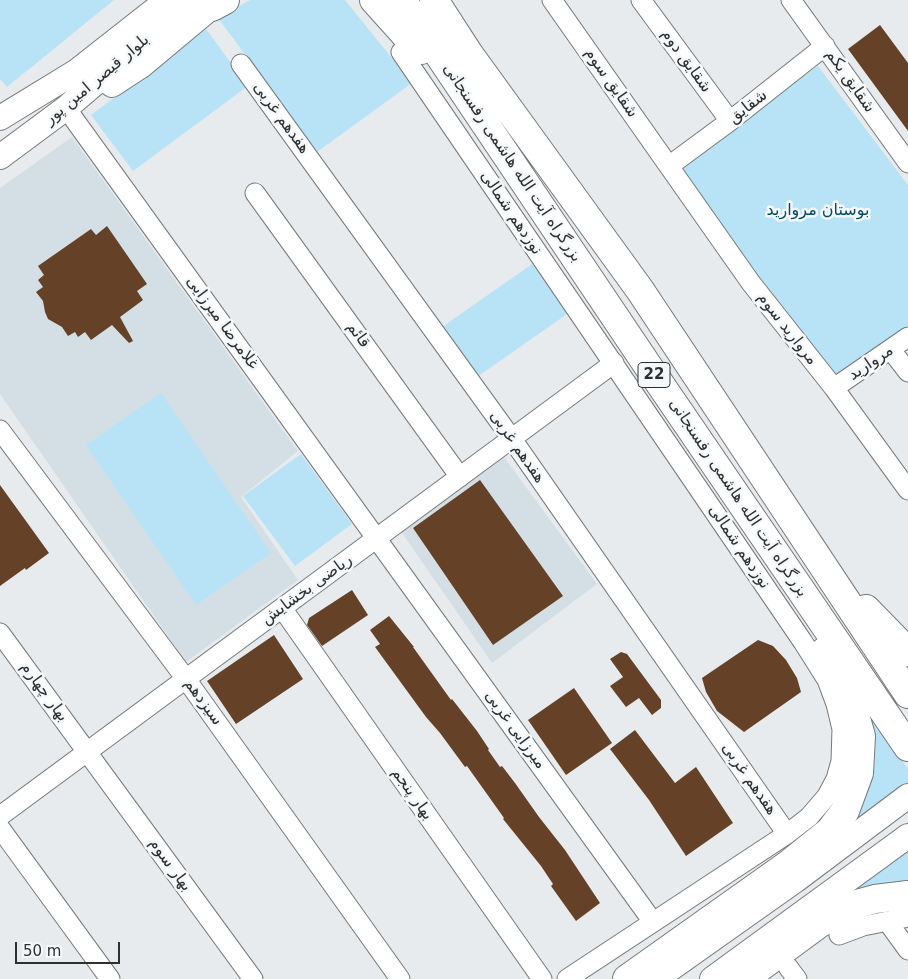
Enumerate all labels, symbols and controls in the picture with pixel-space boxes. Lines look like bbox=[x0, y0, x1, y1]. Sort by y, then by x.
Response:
street label: شقایق دوم bbox=[656, 25, 716, 97]
street label: بلوار قیصر امین پور bbox=[41, 31, 153, 129]
street label: شقایق سوم bbox=[580, 44, 642, 122]
street label: شقایق یکم bbox=[821, 46, 879, 116]
street label: بزرگراه آیت الله هاشمی رفسنجانی bbox=[438, 60, 586, 266]
street label: هفدهم غربی bbox=[249, 78, 313, 158]
street label: شقایق bbox=[725, 86, 771, 128]
street label: نوزدهم شمالی bbox=[476, 167, 546, 259]
park label: بوستان مروارید bbox=[767, 201, 869, 221]
street label: غلامرضا میرزایی bbox=[182, 272, 262, 374]
street label: مروارید سوم bbox=[753, 289, 821, 369]
street label: قائم bbox=[342, 318, 374, 352]
street label: مروارید bbox=[845, 341, 897, 385]
road number: 22 bbox=[638, 362, 670, 388]
street label: بزرگراه آیت الله هاشمی رفسنجانی bbox=[664, 395, 812, 601]
street label: هفدهم غربی bbox=[485, 407, 549, 487]
street label: نوزدهم شمالی bbox=[704, 501, 774, 593]
street label: ریاضی بخشایش bbox=[258, 551, 356, 629]
street label: بهار چهارم bbox=[16, 658, 72, 726]
street label: سیزدهم bbox=[180, 675, 226, 729]
street label: میرزایی غربی bbox=[480, 687, 550, 773]
street label: هفدهم غربی bbox=[717, 739, 781, 819]
street label: بهار پنجم bbox=[387, 764, 437, 824]
street label: بهار سوم bbox=[144, 835, 196, 895]
scale bar bbox=[18, 932, 122, 964]
text: 50 m bbox=[23, 942, 61, 960]

